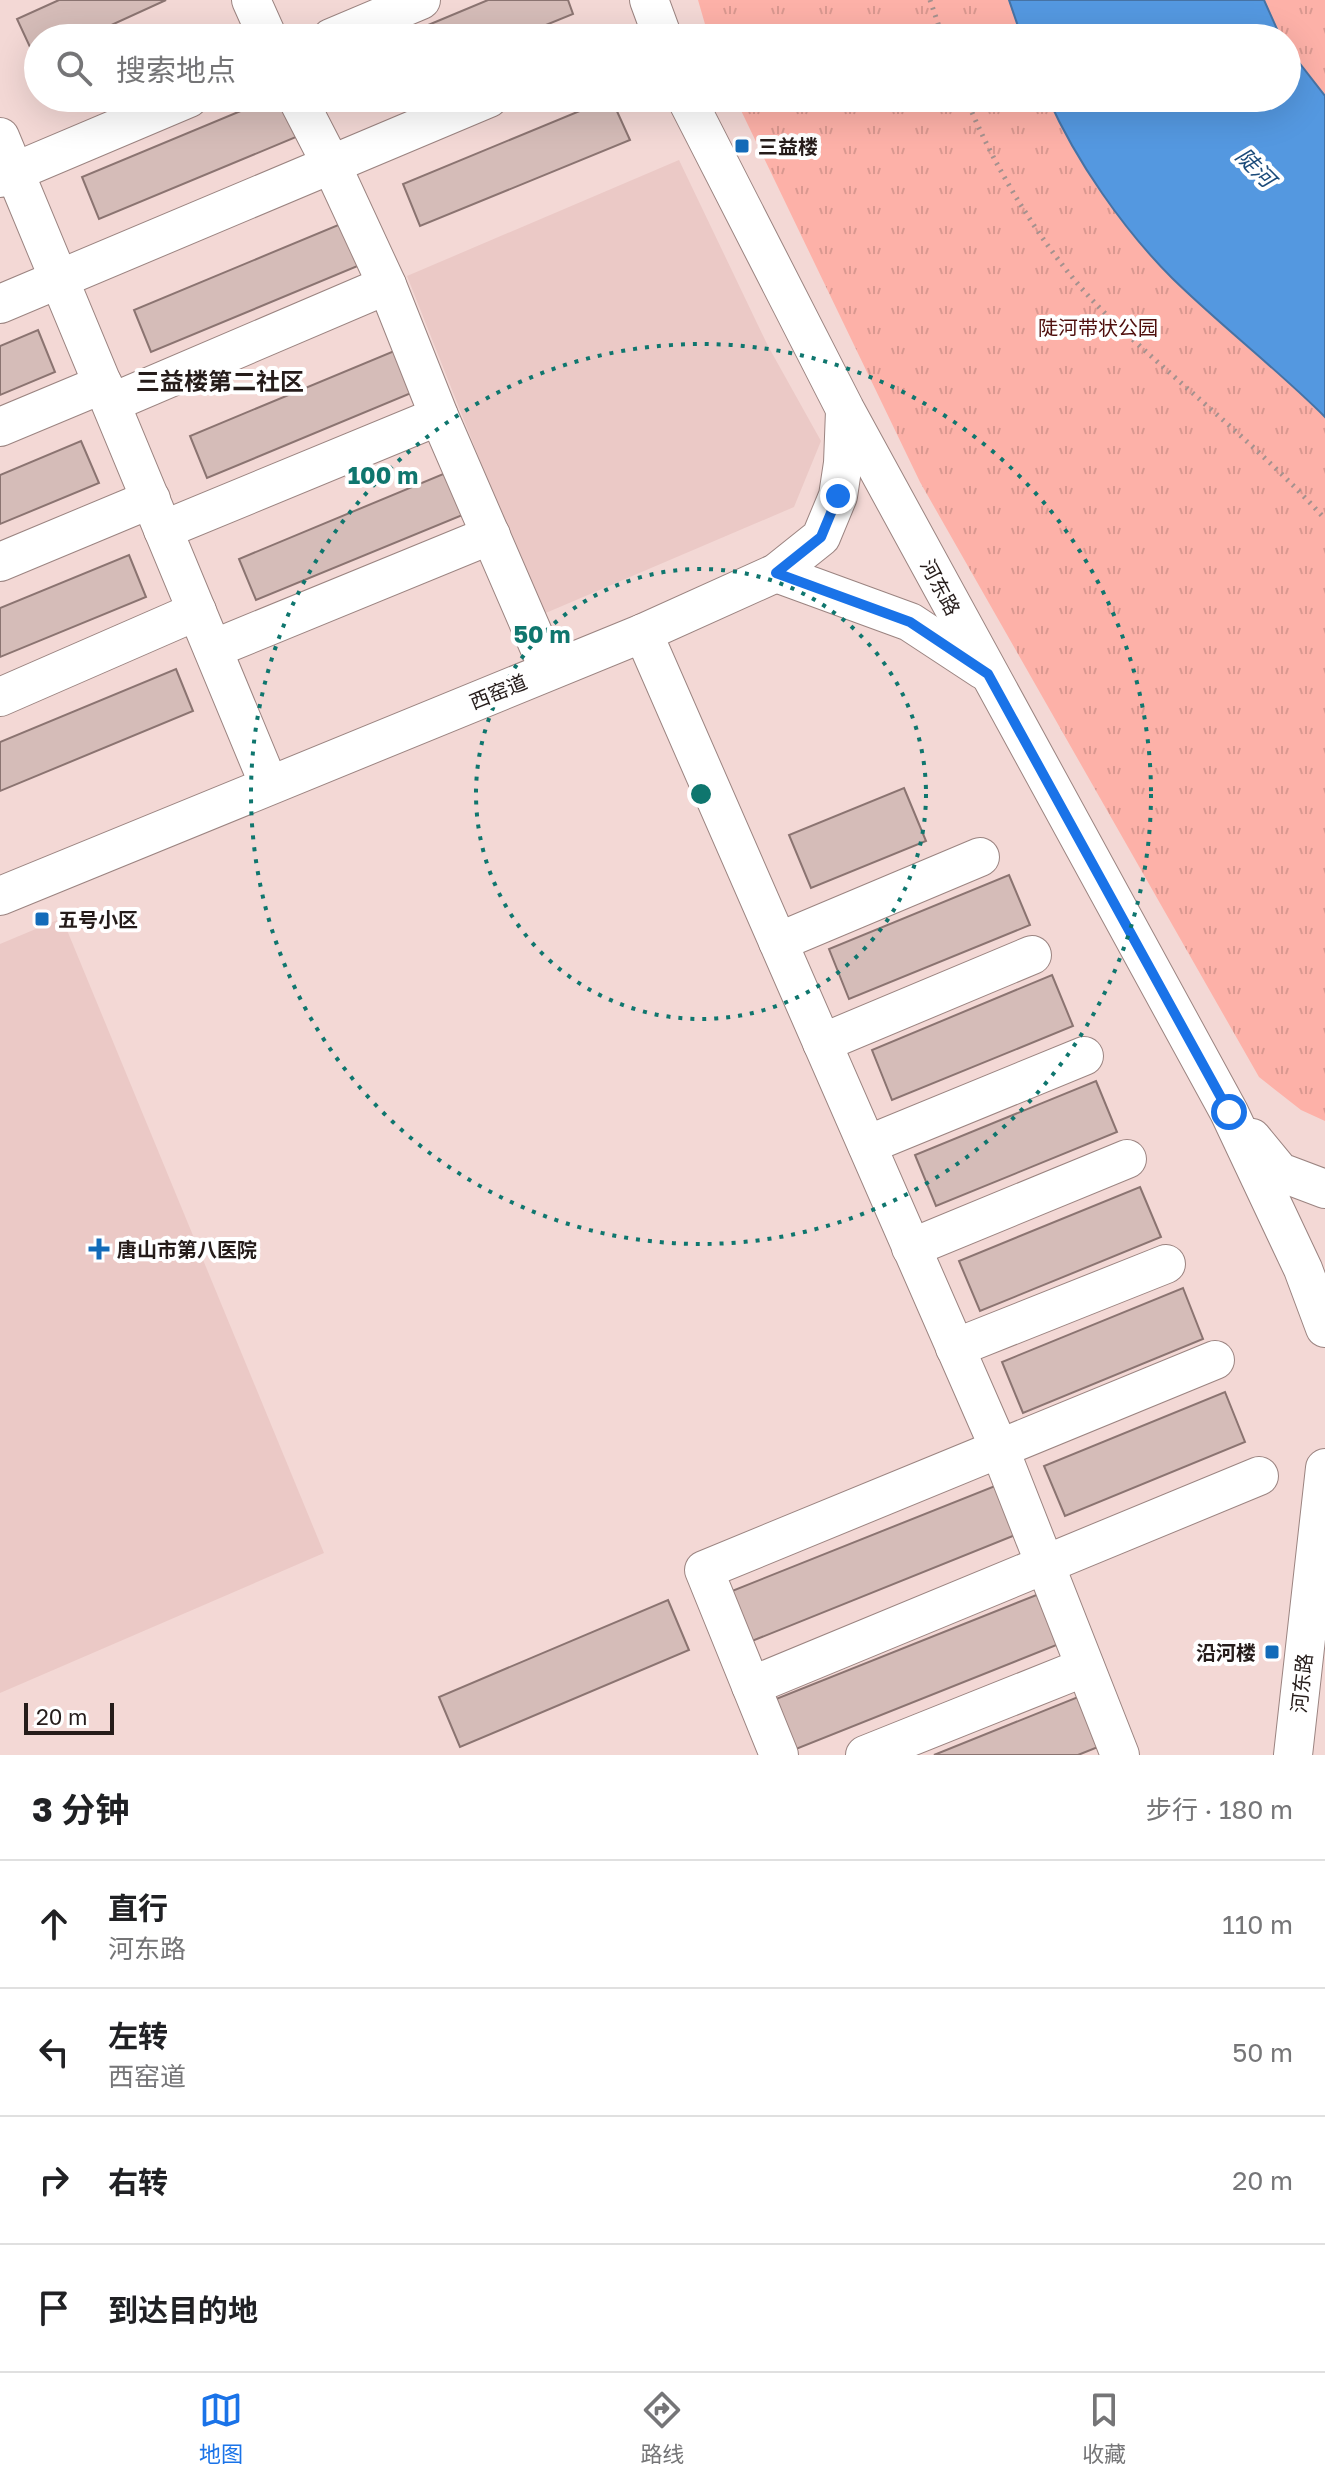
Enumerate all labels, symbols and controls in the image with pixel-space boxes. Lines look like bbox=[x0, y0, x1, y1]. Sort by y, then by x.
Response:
search box bbox=[24, 24, 1301, 112]
icon: search bbox=[52, 46, 96, 90]
text: 搜索地点 bbox=[116, 52, 236, 88]
place label: 三益楼 bbox=[758, 134, 818, 158]
marker: 三益楼 bbox=[733, 137, 751, 155]
water label: 陡河 bbox=[1231, 142, 1284, 195]
park label: 陡河带状公园 bbox=[1038, 315, 1158, 339]
district label: 三益楼第二社区 bbox=[136, 366, 304, 395]
text: 100 m bbox=[348, 460, 418, 489]
route end bbox=[820, 478, 856, 514]
street label: 河东路 bbox=[916, 555, 966, 619]
text: 50 m bbox=[513, 619, 571, 648]
street label: 西窑道 bbox=[466, 669, 530, 713]
centre of rings bbox=[687, 780, 715, 808]
place label: 五号小区 bbox=[58, 907, 138, 931]
marker: 五号小区 bbox=[33, 910, 51, 928]
route start bbox=[1211, 1094, 1247, 1130]
place label: 唐山市第八医院 bbox=[117, 1237, 257, 1261]
marker: 唐山市第八医院 bbox=[88, 1238, 110, 1260]
place label: 沿河楼 bbox=[1196, 1640, 1256, 1664]
marker: 沿河楼 bbox=[1263, 1643, 1281, 1661]
street label: 河东路 bbox=[1286, 1652, 1316, 1714]
scale bar bbox=[24, 1699, 114, 1735]
text: 20 m bbox=[36, 1703, 87, 1730]
text: 3 分钟 bbox=[32, 1789, 129, 1829]
text: 步行 · 180 m bbox=[1146, 1794, 1293, 1825]
text: 直行 bbox=[108, 1890, 168, 1926]
icon: ahead bbox=[32, 1902, 76, 1946]
text: 110 m bbox=[1222, 1909, 1293, 1940]
text: 河东路 bbox=[108, 1933, 186, 1964]
text: 左转 bbox=[108, 2018, 168, 2054]
icon: left bbox=[32, 2030, 76, 2074]
text: 50 m bbox=[1232, 2037, 1293, 2068]
text: 西窑道 bbox=[108, 2061, 186, 2092]
icon: right bbox=[32, 2158, 76, 2202]
text: 右转 bbox=[108, 2164, 168, 2200]
text: 20 m bbox=[1232, 2165, 1293, 2196]
icon: arrive bbox=[32, 2286, 76, 2330]
text: 到达目的地 bbox=[108, 2292, 258, 2328]
tab: 地图 bbox=[199, 2388, 243, 2468]
tab: 路线 bbox=[640, 2388, 684, 2468]
tab: 收藏 bbox=[1082, 2388, 1126, 2468]

